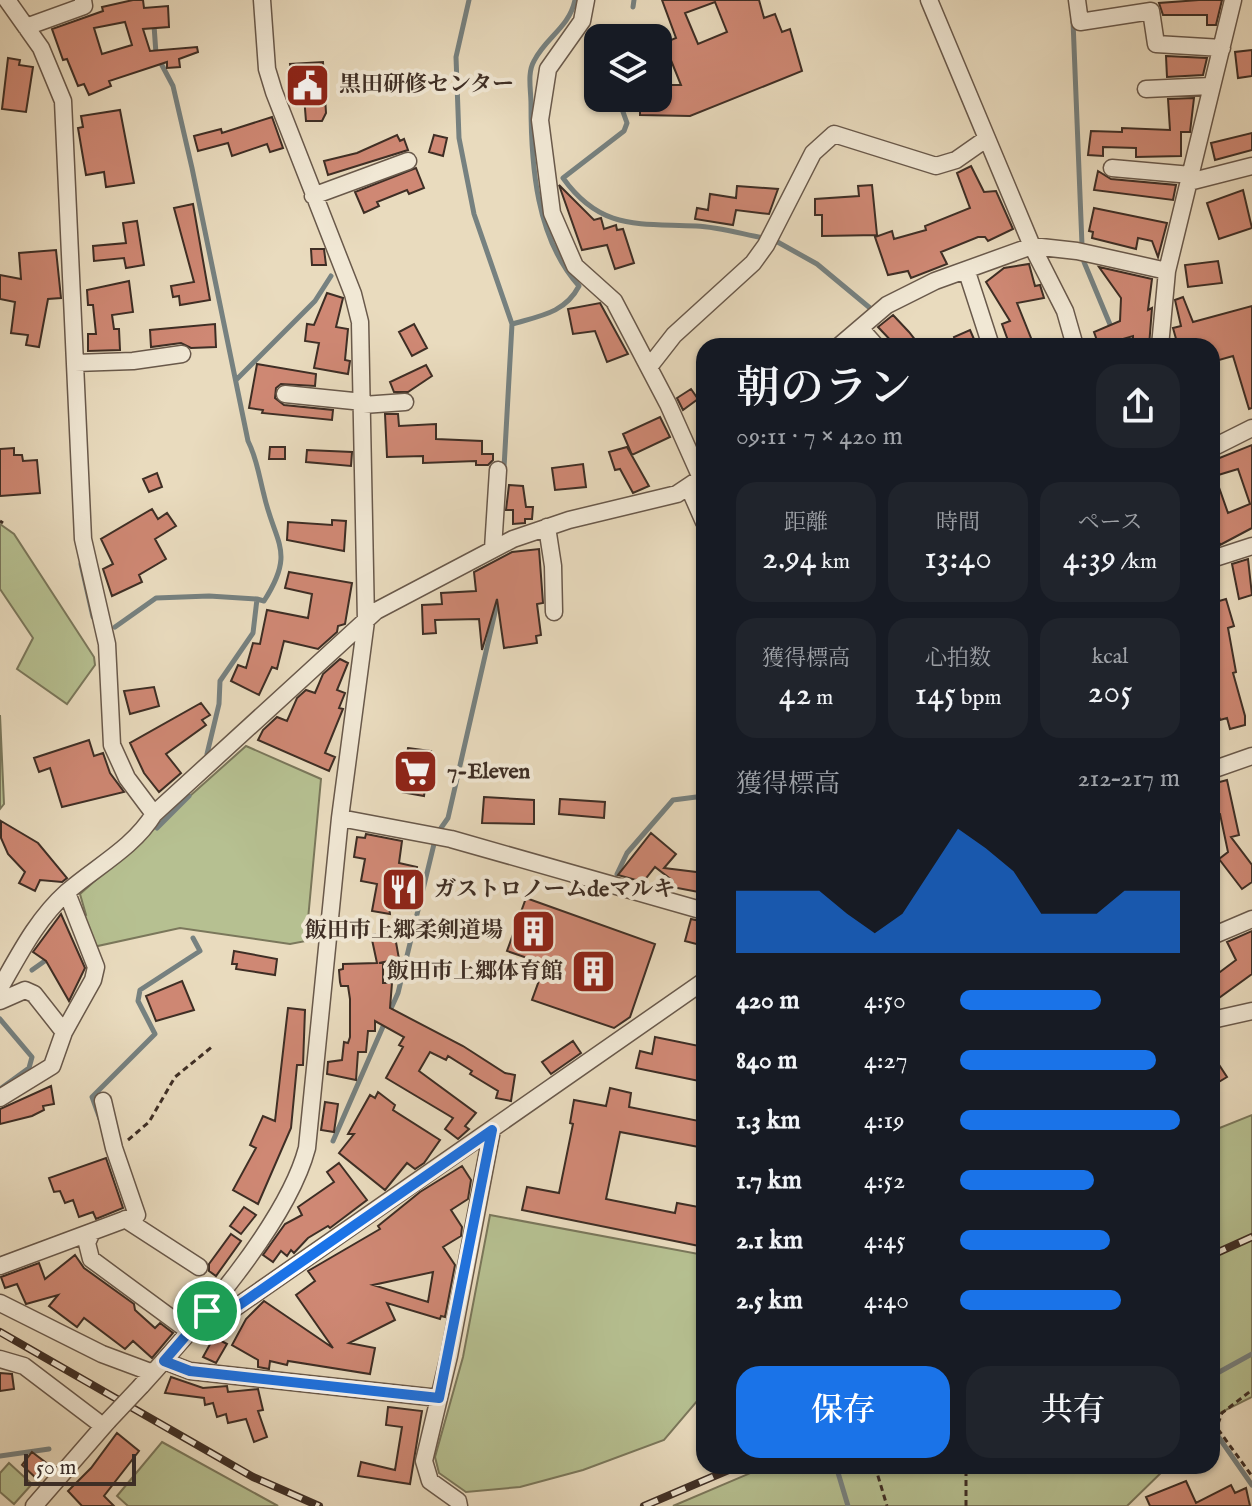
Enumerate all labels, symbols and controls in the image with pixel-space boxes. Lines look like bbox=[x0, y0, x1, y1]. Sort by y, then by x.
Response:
map controls bbox=[584, 24, 672, 112]
button: layers bbox=[584, 24, 672, 112]
public building icon: 黒田研修センター bbox=[284, 61, 332, 109]
place label: 黒田研修センター bbox=[339, 71, 514, 99]
text: 朝のラン bbox=[736, 362, 912, 418]
button: share bbox=[1096, 364, 1180, 448]
text: 09:11 · 7 × 420 m bbox=[736, 420, 903, 453]
text: 距離 bbox=[784, 509, 828, 537]
text: 時間 bbox=[936, 509, 980, 537]
text: ペース bbox=[1078, 509, 1142, 537]
text: 2.94 bbox=[762, 537, 816, 580]
text: 13:40 bbox=[924, 537, 992, 580]
text: 4:39 bbox=[1063, 537, 1116, 580]
text: km bbox=[816, 548, 850, 576]
text: /km bbox=[1116, 548, 1157, 576]
text: kcal bbox=[1092, 643, 1128, 671]
text: 獲得標高 bbox=[762, 645, 850, 673]
text: 心拍数 bbox=[925, 645, 991, 673]
text: 205 bbox=[1088, 671, 1132, 714]
text: 42 bbox=[779, 673, 811, 716]
text: 145 bbox=[915, 673, 956, 716]
text: m bbox=[811, 684, 833, 712]
text: bpm bbox=[956, 684, 1001, 712]
supermarket icon: 7-Eleven bbox=[392, 748, 440, 796]
place label: 7-Eleven bbox=[447, 758, 531, 786]
text: 212–217 m bbox=[1077, 762, 1180, 795]
text: 獲得標高 bbox=[736, 768, 840, 801]
restaurant icon: ガストロノームdeマルキ bbox=[379, 866, 427, 914]
place label: ガストロノームdeマルキ bbox=[434, 876, 675, 904]
building icon: 飯田市上郷柔剣道場 bbox=[510, 907, 558, 955]
place label: 飯田市上郷柔剣道場 bbox=[305, 917, 503, 945]
building icon: 飯田市上郷体育館 bbox=[570, 948, 618, 996]
place label: 飯田市上郷体育館 bbox=[387, 958, 563, 986]
text: 420 m bbox=[736, 984, 799, 1017]
text: 4:50 bbox=[864, 984, 906, 1017]
text: 840 m bbox=[736, 1044, 797, 1077]
text: 4:27 bbox=[864, 1044, 908, 1077]
text: 1.3 km bbox=[736, 1104, 801, 1137]
text: 4:19 bbox=[864, 1104, 905, 1137]
text: 1.7 km bbox=[736, 1164, 802, 1197]
text: 4:52 bbox=[864, 1164, 905, 1197]
text: 2.1 km bbox=[736, 1224, 803, 1257]
text: 4:45 bbox=[864, 1224, 906, 1257]
pin bbox=[173, 1277, 241, 1345]
text: 2.5 km bbox=[736, 1284, 803, 1317]
text: 4:40 bbox=[864, 1284, 909, 1317]
icon: arrive bbox=[185, 1289, 229, 1333]
button: 保存 bbox=[736, 1366, 950, 1458]
button: 共有 bbox=[966, 1366, 1180, 1458]
scale bar bbox=[24, 1450, 136, 1486]
text: 50 m bbox=[36, 1454, 77, 1482]

